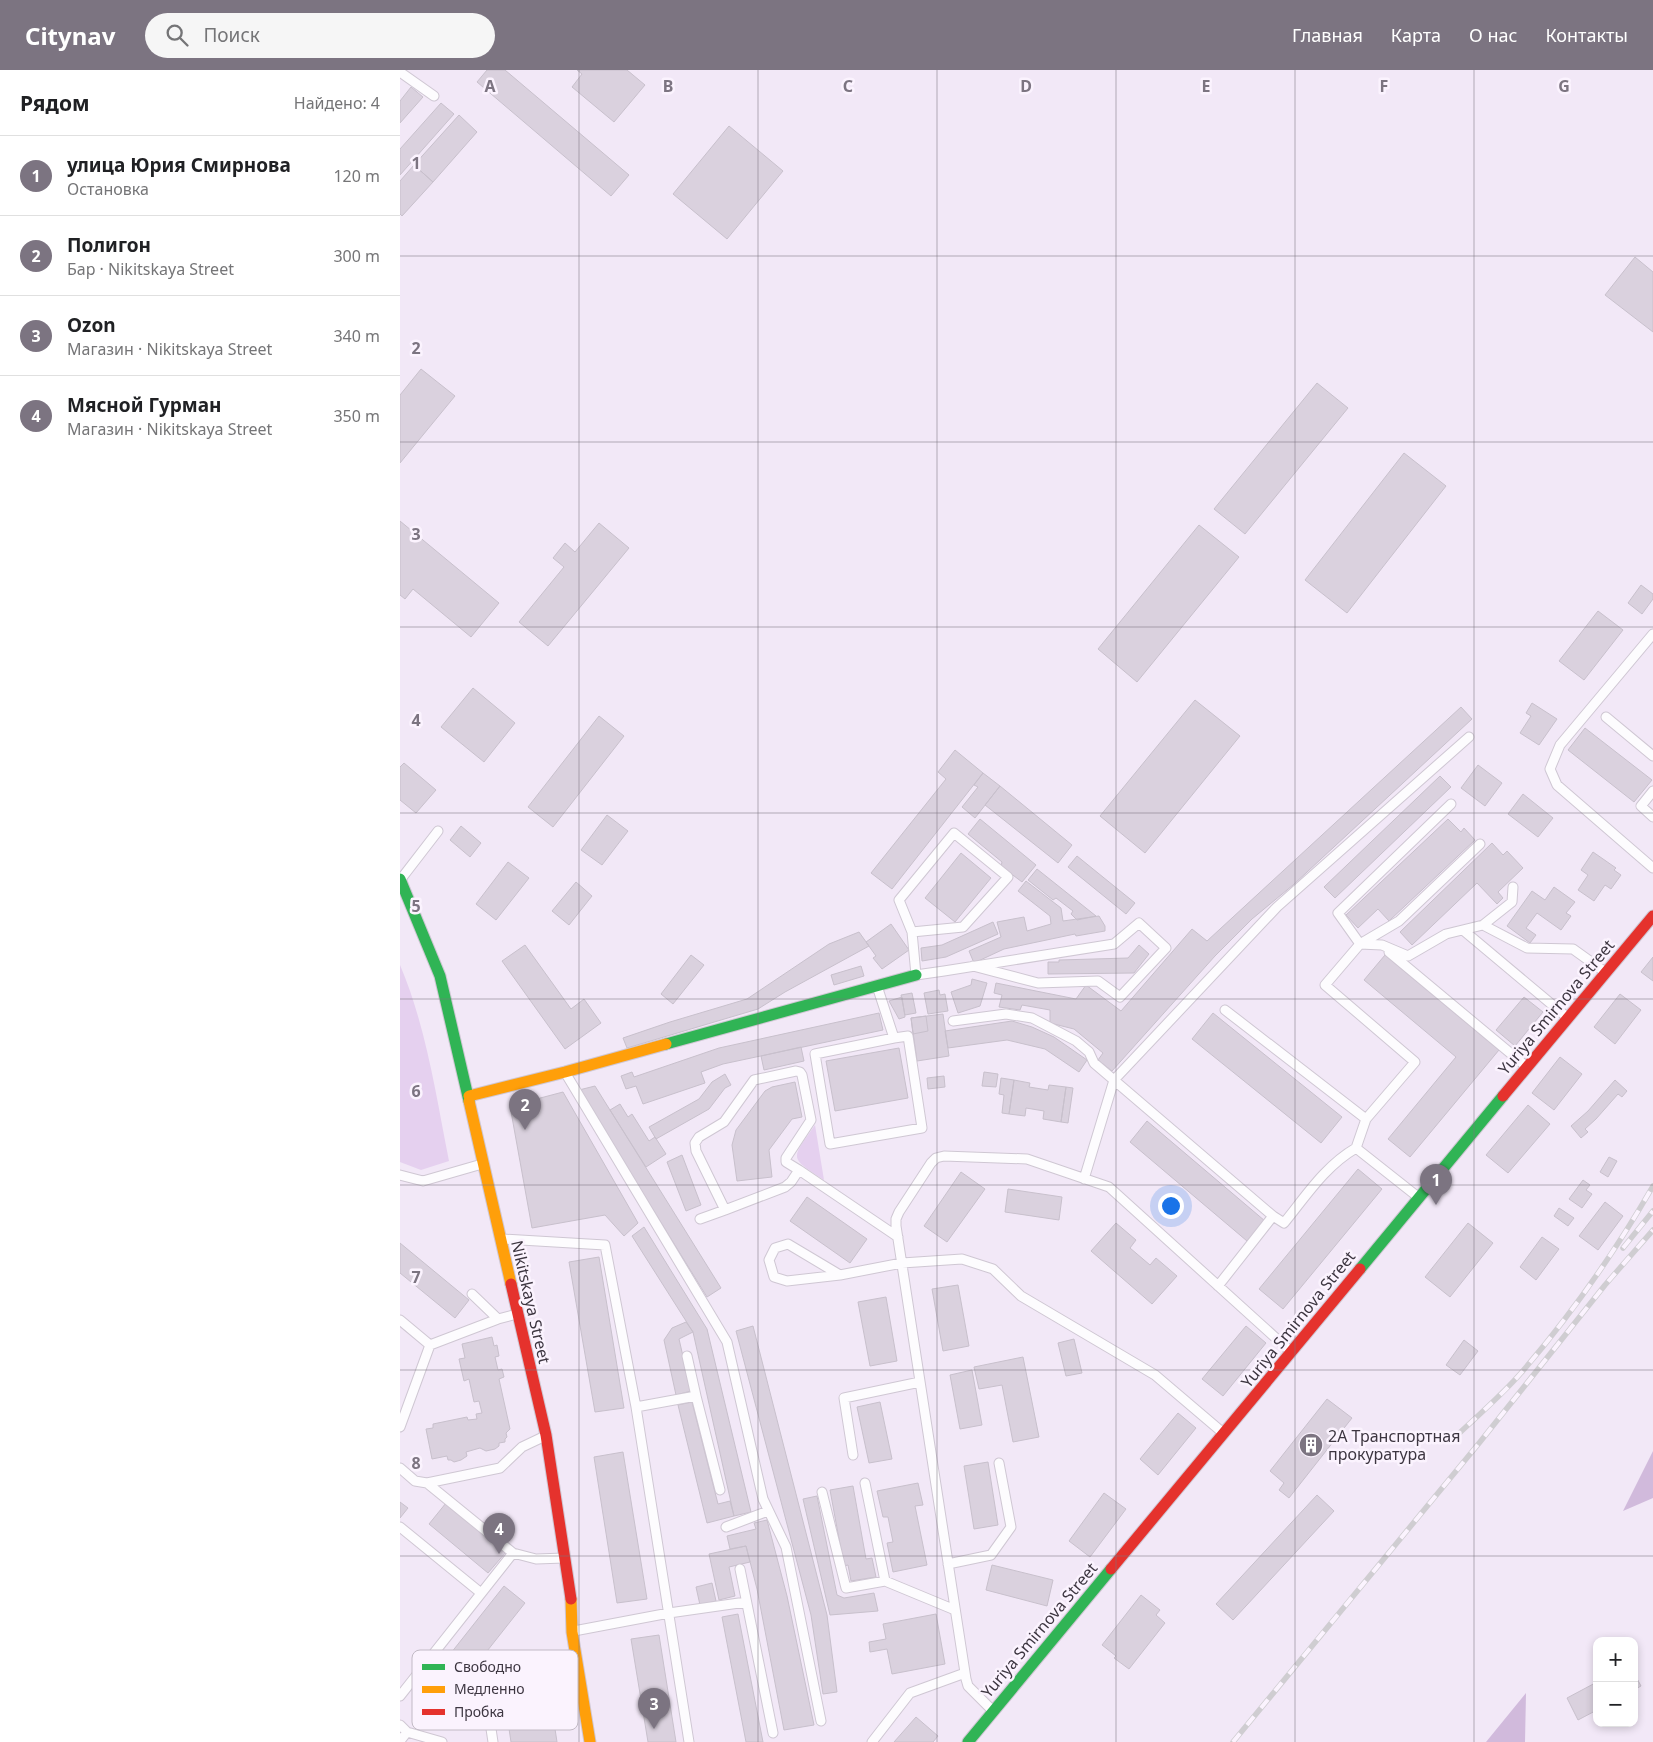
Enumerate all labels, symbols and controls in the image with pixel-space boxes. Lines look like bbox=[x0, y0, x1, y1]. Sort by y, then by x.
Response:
search box bbox=[145, 13, 495, 58]
text: Citynav bbox=[25, 19, 115, 52]
icon: search bbox=[163, 21, 191, 49]
text: Поиск bbox=[203, 22, 260, 48]
text: Главная bbox=[1292, 23, 1363, 47]
text: Карта bbox=[1391, 23, 1441, 47]
text: О нас bbox=[1469, 23, 1517, 47]
text: Контакты bbox=[1545, 23, 1628, 47]
text: A bbox=[484, 75, 496, 97]
text: B bbox=[663, 75, 673, 97]
text: C bbox=[843, 75, 853, 97]
text: D bbox=[1020, 75, 1032, 97]
text: E bbox=[1202, 75, 1211, 97]
text: F bbox=[1380, 75, 1388, 97]
text: G bbox=[1558, 75, 1570, 97]
text: Рядом bbox=[20, 89, 90, 117]
text: Найдено: 4 bbox=[294, 92, 380, 114]
text: улица Юрия Смирнова bbox=[67, 152, 291, 178]
text: 1 bbox=[411, 152, 421, 174]
text: 1 bbox=[31, 165, 41, 187]
text: 120 m bbox=[333, 165, 380, 187]
text: Остановка bbox=[67, 178, 149, 200]
text: Полигон bbox=[67, 232, 151, 258]
text: 2 bbox=[31, 245, 41, 267]
text: 300 m bbox=[333, 245, 380, 267]
text: Бар · Nikitskaya Street bbox=[67, 258, 234, 280]
text: Ozon bbox=[67, 312, 116, 338]
text: 3 bbox=[31, 325, 41, 347]
text: 340 m bbox=[333, 325, 380, 347]
text: 2 bbox=[411, 337, 421, 359]
text: Магазин · Nikitskaya Street bbox=[67, 338, 272, 360]
text: Мясной Гурман bbox=[67, 392, 222, 418]
text: 4 bbox=[31, 405, 41, 427]
text: 350 m bbox=[333, 405, 380, 427]
text: Магазин · Nikitskaya Street bbox=[67, 418, 272, 440]
text: 3 bbox=[411, 523, 421, 545]
text: 4 bbox=[411, 709, 421, 731]
text: 5 bbox=[411, 895, 421, 917]
street label: Yuriya Smirnova Street bbox=[1493, 935, 1619, 1079]
text: 6 bbox=[411, 1080, 421, 1102]
pin: 2 bbox=[509, 1089, 541, 1130]
pin: 1 bbox=[1420, 1164, 1452, 1205]
your location bbox=[1158, 1193, 1184, 1219]
street label: Nikitskaya Street bbox=[506, 1238, 556, 1366]
street label: Yuriya Smirnova Street bbox=[1236, 1246, 1360, 1392]
text: 7 bbox=[411, 1266, 421, 1288]
place label: 2А Транспортная прокуратура bbox=[1328, 1425, 1460, 1465]
building icon: 2А Транспортная прокуратура bbox=[1298, 1432, 1324, 1458]
text: 8 bbox=[411, 1452, 421, 1474]
pin: 4 bbox=[483, 1513, 515, 1554]
street label: Yuriya Smirnova Street bbox=[976, 1558, 1102, 1702]
map controls bbox=[1593, 1637, 1638, 1727]
button: + bbox=[1593, 1637, 1638, 1682]
legend bbox=[412, 1650, 578, 1730]
text: Свободно bbox=[454, 1657, 521, 1676]
text: Медленно bbox=[454, 1679, 525, 1698]
button: − bbox=[1593, 1682, 1638, 1727]
pin: 3 bbox=[638, 1688, 670, 1729]
text: Пробка bbox=[454, 1702, 504, 1721]

